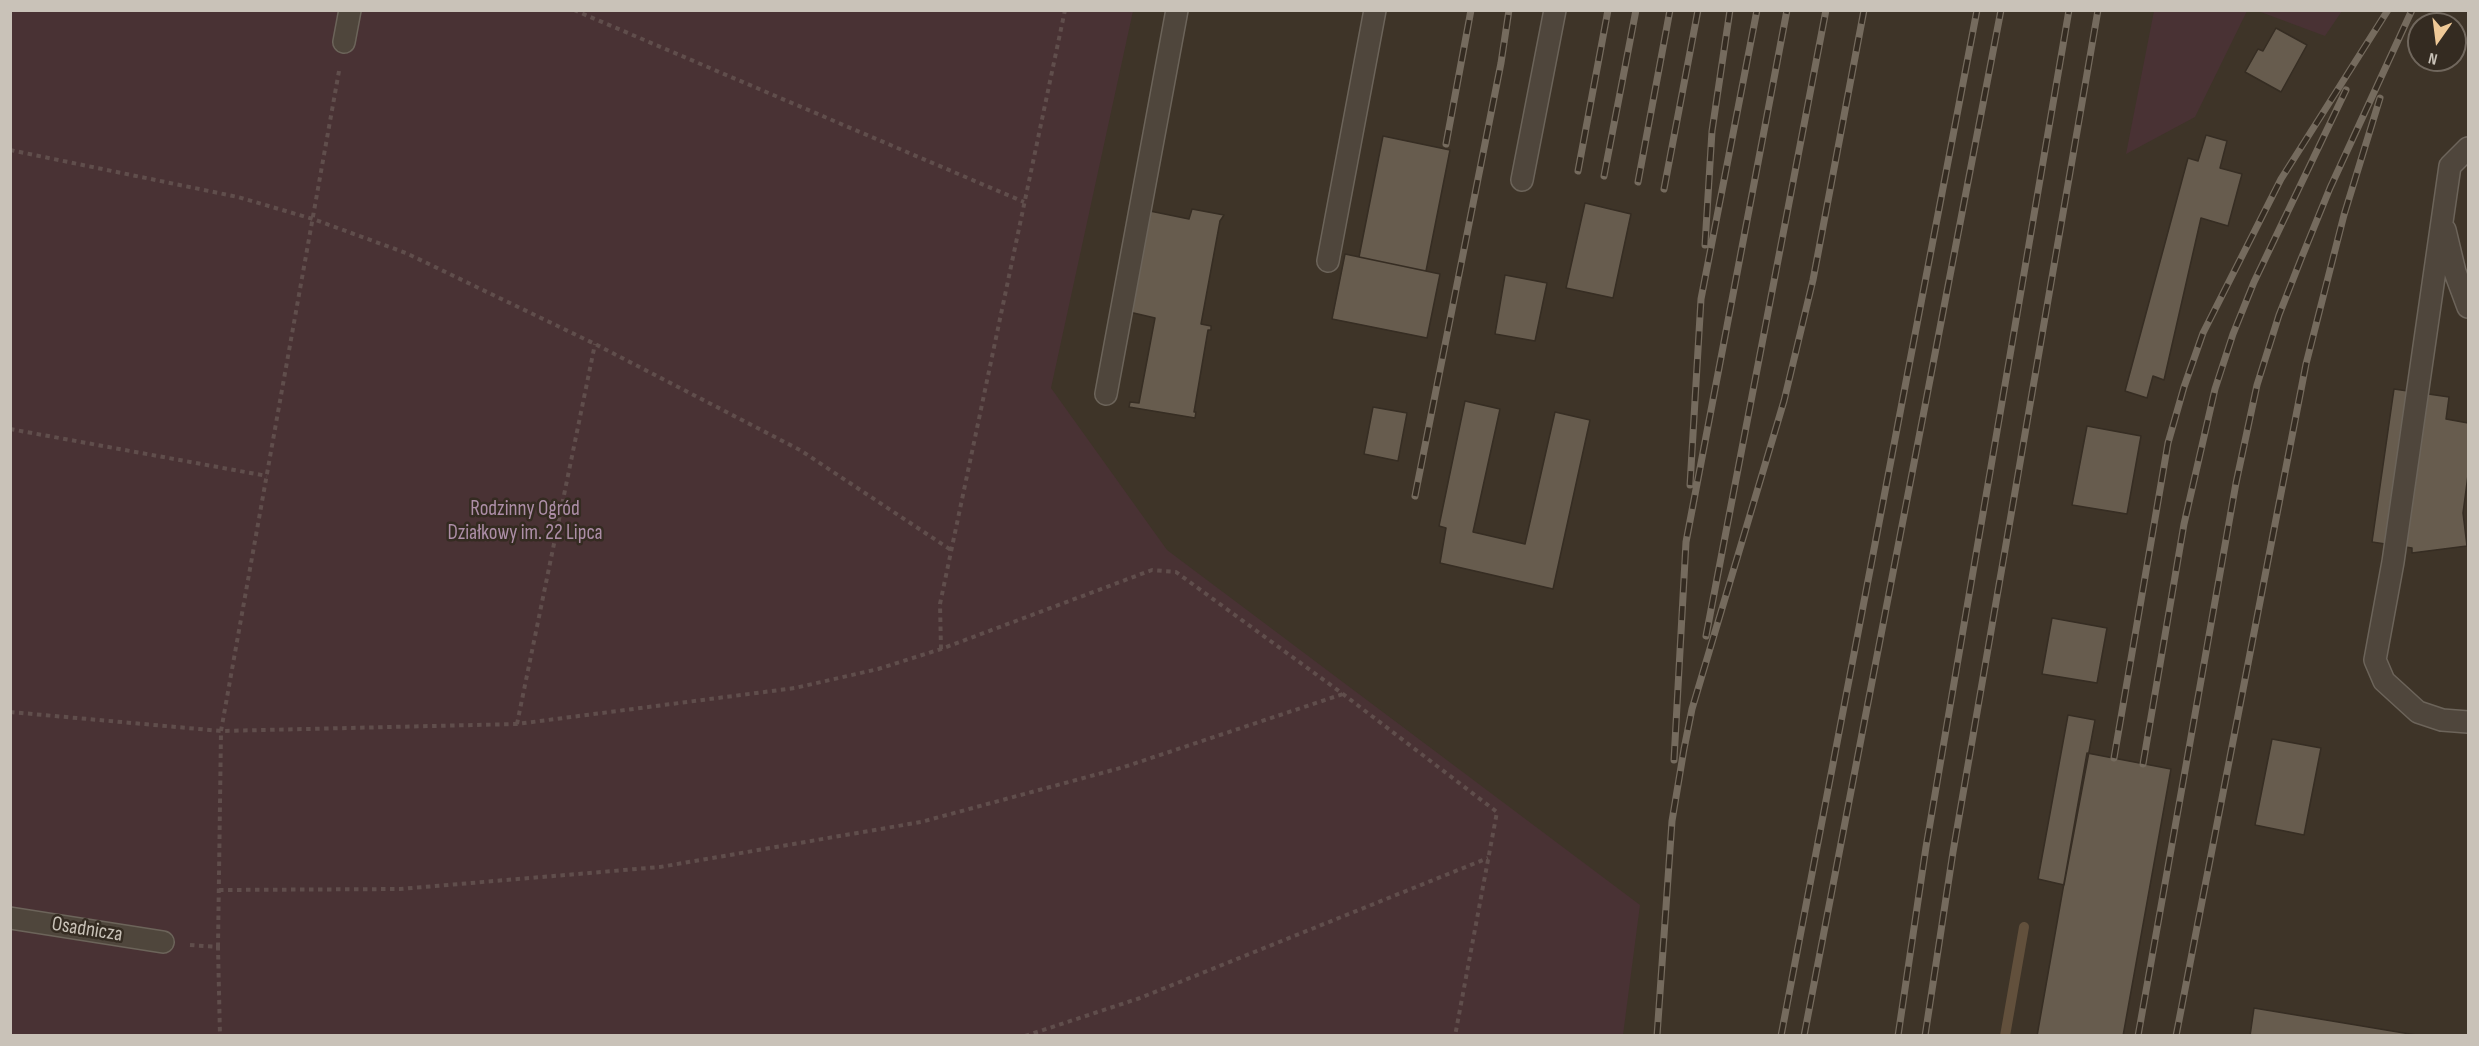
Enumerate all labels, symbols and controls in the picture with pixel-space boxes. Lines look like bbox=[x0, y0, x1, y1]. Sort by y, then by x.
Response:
north arrow bbox=[2407, 12, 2467, 72]
text: N bbox=[2427, 48, 2439, 68]
park label: Rodzinny Ogród Działkowy im. 22 Lipca bbox=[447, 497, 603, 547]
street label: Osadnicza bbox=[50, 912, 124, 948]

